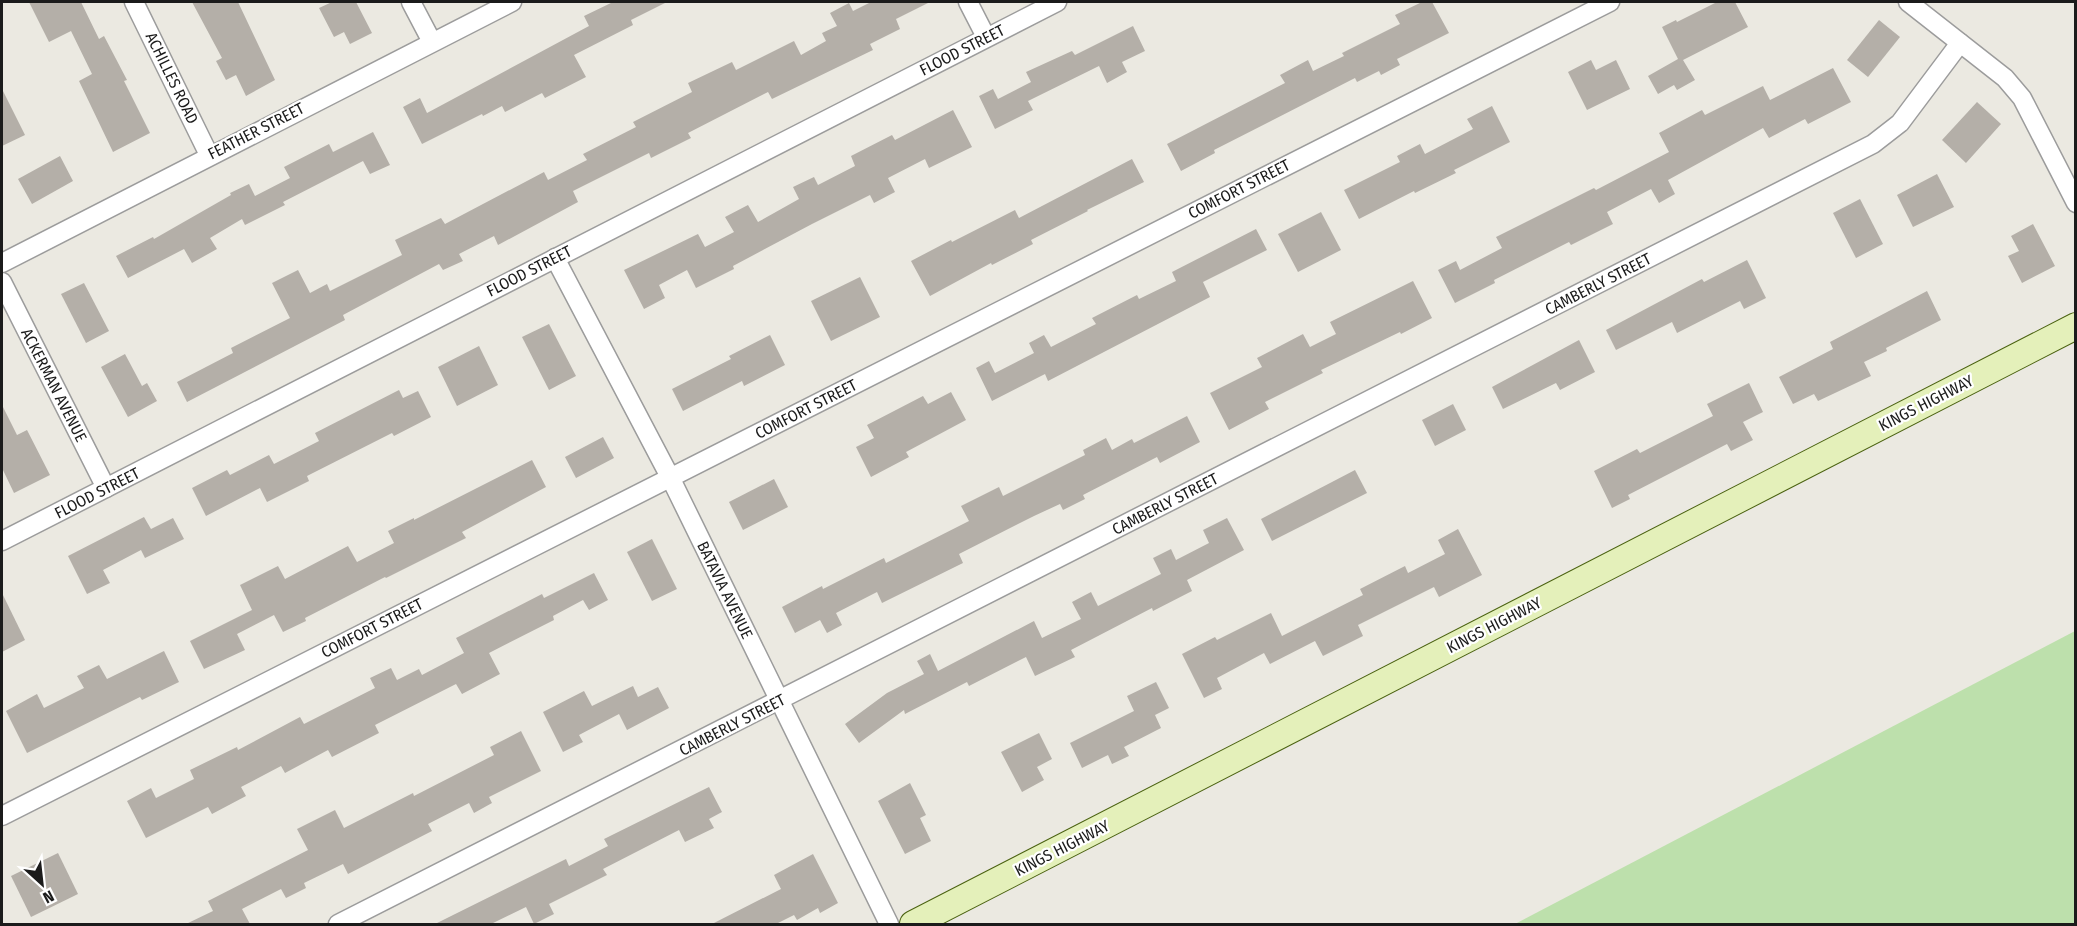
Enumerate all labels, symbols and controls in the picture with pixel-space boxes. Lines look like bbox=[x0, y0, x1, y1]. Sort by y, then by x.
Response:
street label: FLOOD STREET bbox=[916, 20, 1008, 79]
street label: ACHILLES ROAD bbox=[142, 29, 202, 127]
street label: FEATHER STREET bbox=[205, 98, 308, 163]
street label: COMFORT STREET bbox=[1185, 155, 1294, 223]
street label: FLOOD STREET bbox=[483, 241, 575, 300]
street label: CAMBERLY STREET bbox=[1542, 249, 1655, 319]
street label: ACKERMAN AVENUE bbox=[17, 325, 91, 445]
street label: KINGS HIGHWAY bbox=[1876, 371, 1976, 435]
street label: COMFORT STREET bbox=[752, 375, 861, 443]
street label: FLOOD STREET bbox=[51, 463, 143, 522]
street label: CAMBERLY STREET bbox=[1109, 469, 1222, 539]
street label: BATAVIA AVENUE bbox=[693, 538, 757, 642]
street label: KINGS HIGHWAY bbox=[1444, 593, 1544, 657]
street label: COMFORT STREET bbox=[318, 594, 427, 662]
street label: CAMBERLY STREET bbox=[676, 690, 789, 760]
street label: KINGS HIGHWAY bbox=[1012, 816, 1112, 880]
north arrow bbox=[12, 854, 72, 914]
text: N bbox=[40, 886, 57, 908]

